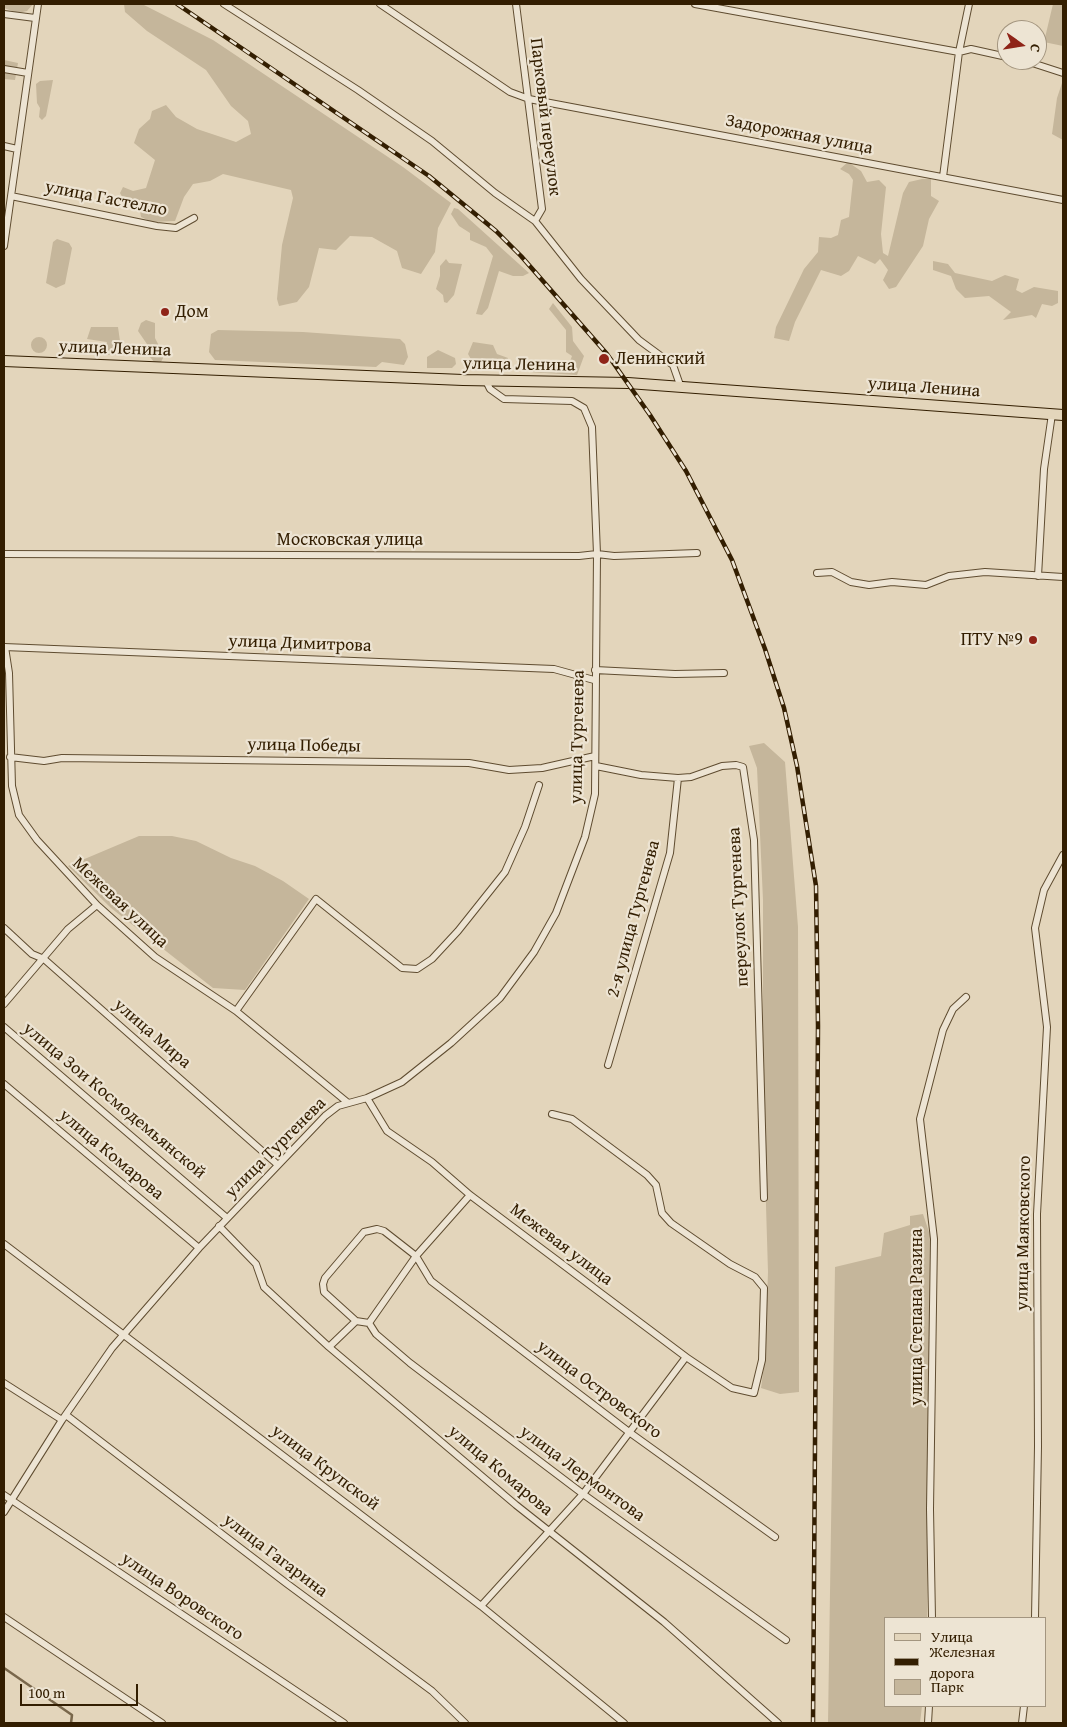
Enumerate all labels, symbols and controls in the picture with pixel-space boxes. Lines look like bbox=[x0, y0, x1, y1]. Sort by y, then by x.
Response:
north arrow bbox=[997, 20, 1047, 70]
street label: Парковый переулок bbox=[525, 37, 565, 197]
text: С bbox=[1025, 42, 1046, 54]
street label: Задорожная улица bbox=[724, 110, 874, 160]
street label: улица Гастелло bbox=[43, 177, 169, 221]
place label: Дом bbox=[175, 301, 209, 323]
marker: Дом bbox=[159, 306, 171, 318]
street label: улица Ленина bbox=[58, 336, 172, 362]
place label: Ленинский bbox=[615, 348, 705, 370]
marker: Ленинский bbox=[597, 352, 611, 366]
street label: улица Ленина bbox=[463, 353, 575, 377]
street label: улица Ленина bbox=[867, 373, 981, 403]
street label: Московская улица bbox=[277, 529, 423, 551]
place label: ПТУ №9 bbox=[961, 629, 1023, 651]
street label: улица Димитрова bbox=[228, 631, 372, 657]
marker: ПТУ №9 bbox=[1027, 634, 1039, 646]
street label: улица Тургенева bbox=[566, 670, 590, 804]
street label: улица Победы bbox=[247, 734, 361, 758]
street label: переулок Тургенева bbox=[724, 827, 754, 987]
street label: 2-я улица Тургенева bbox=[603, 838, 665, 1000]
street label: Межевая улица bbox=[68, 853, 172, 953]
street label: улица Мира bbox=[109, 994, 195, 1074]
street label: улица Зои Космодемьянской bbox=[18, 1018, 210, 1184]
street label: улица Тургенева bbox=[221, 1093, 331, 1203]
street label: улица Комарова bbox=[54, 1105, 168, 1205]
street label: улица Маяковского bbox=[1012, 1155, 1036, 1311]
street label: Межевая улица bbox=[505, 1199, 617, 1291]
street label: улица Степана Разина bbox=[906, 1229, 928, 1405]
street label: улица Островского bbox=[532, 1336, 666, 1444]
street label: улица Крупской bbox=[267, 1420, 383, 1516]
street label: улица Комарова bbox=[443, 1421, 557, 1521]
street label: улица Лермонтова bbox=[515, 1421, 649, 1527]
street label: улица Гагарина bbox=[218, 1510, 332, 1602]
street label: улица Воровского bbox=[117, 1548, 247, 1646]
legend bbox=[884, 1617, 1047, 1707]
text: Улица bbox=[931, 1626, 973, 1647]
text: Железная дорога bbox=[929, 1641, 995, 1683]
scale bar bbox=[22, 1674, 140, 1706]
text: Парк bbox=[931, 1676, 964, 1697]
text: 100 m bbox=[28, 1682, 65, 1703]

